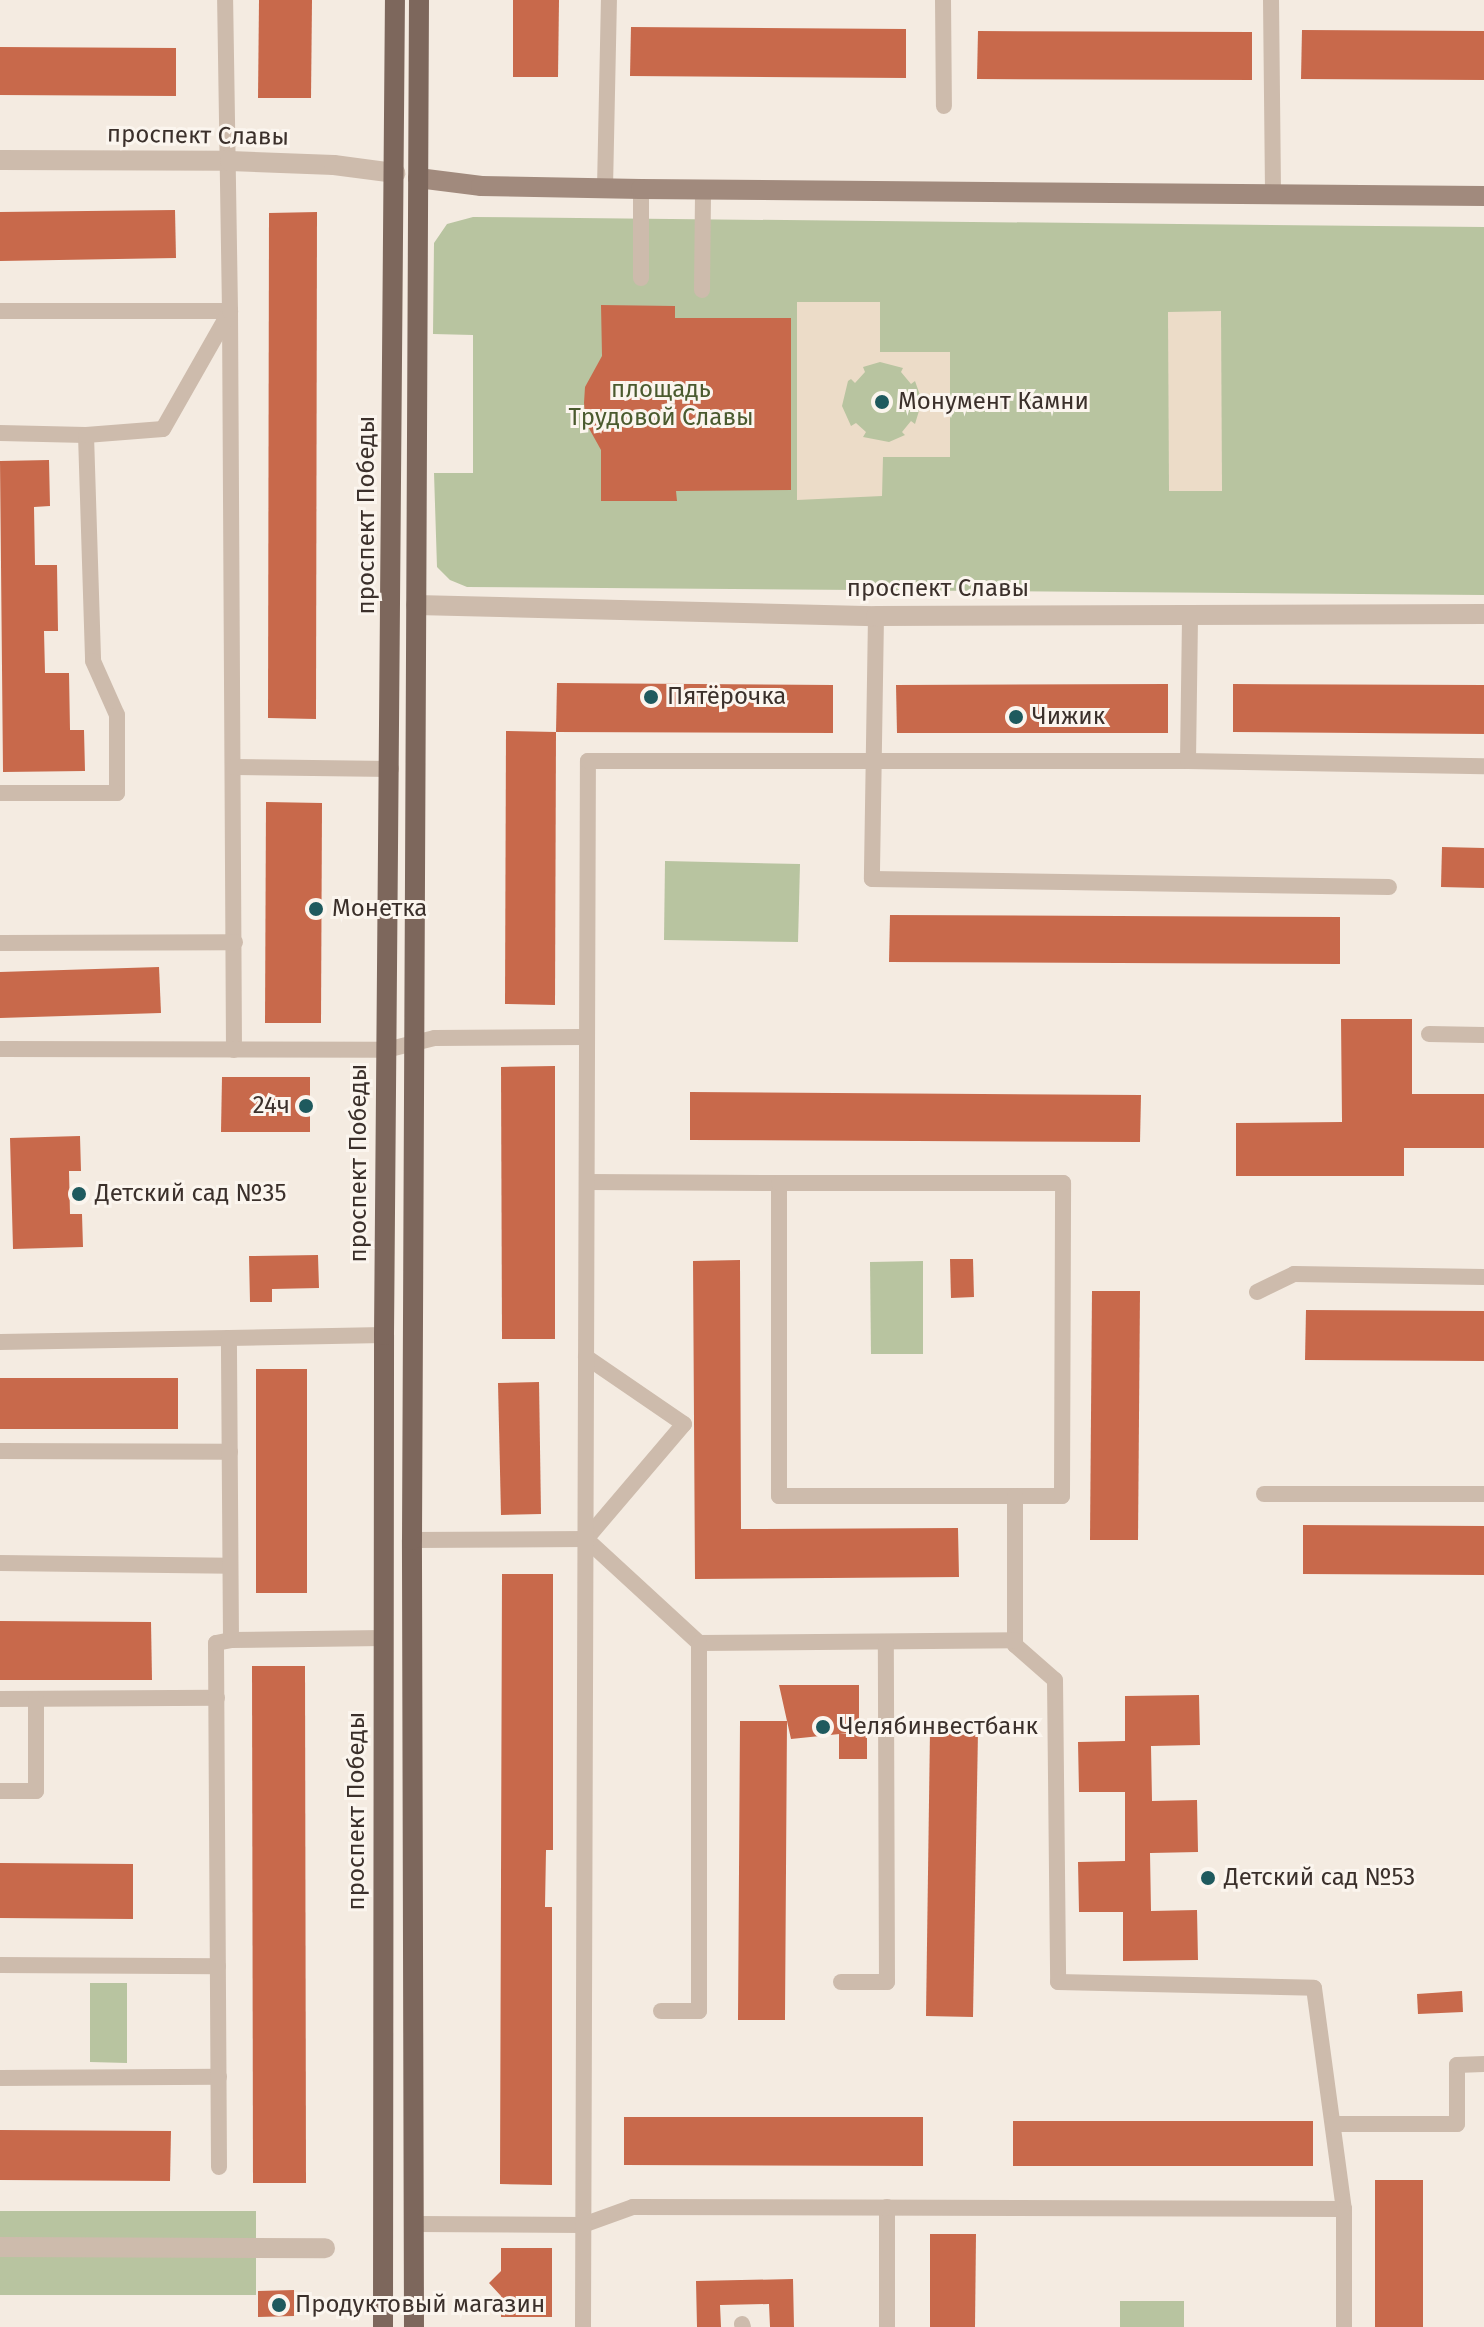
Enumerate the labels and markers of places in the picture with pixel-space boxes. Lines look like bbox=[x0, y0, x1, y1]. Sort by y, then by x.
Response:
place label: Монумент Камни bbox=[898, 388, 1089, 416]
marker: Монумент Камни bbox=[873, 393, 891, 411]
place label: Пятёрочка bbox=[667, 683, 786, 711]
marker: Пятёрочка bbox=[642, 688, 660, 706]
place label: Чижик bbox=[1032, 703, 1105, 731]
marker: Чижик bbox=[1007, 708, 1025, 726]
place label: Монетка bbox=[332, 895, 427, 923]
marker: Монетка bbox=[307, 900, 325, 918]
place label: 24ч bbox=[253, 1092, 290, 1120]
marker: 24ч bbox=[297, 1097, 315, 1115]
place label: Детский сад №35 bbox=[95, 1180, 286, 1208]
marker: Детский сад №35 bbox=[70, 1185, 88, 1203]
place label: Челябинвестбанк bbox=[839, 1713, 1038, 1741]
marker: Челябинвестбанк bbox=[814, 1718, 832, 1736]
place label: Детский сад №53 bbox=[1224, 1864, 1415, 1892]
marker: Детский сад №53 bbox=[1199, 1869, 1217, 1887]
place label: Продуктовый магазин bbox=[295, 2291, 545, 2319]
marker: Продуктовый магазин bbox=[270, 2296, 288, 2314]

